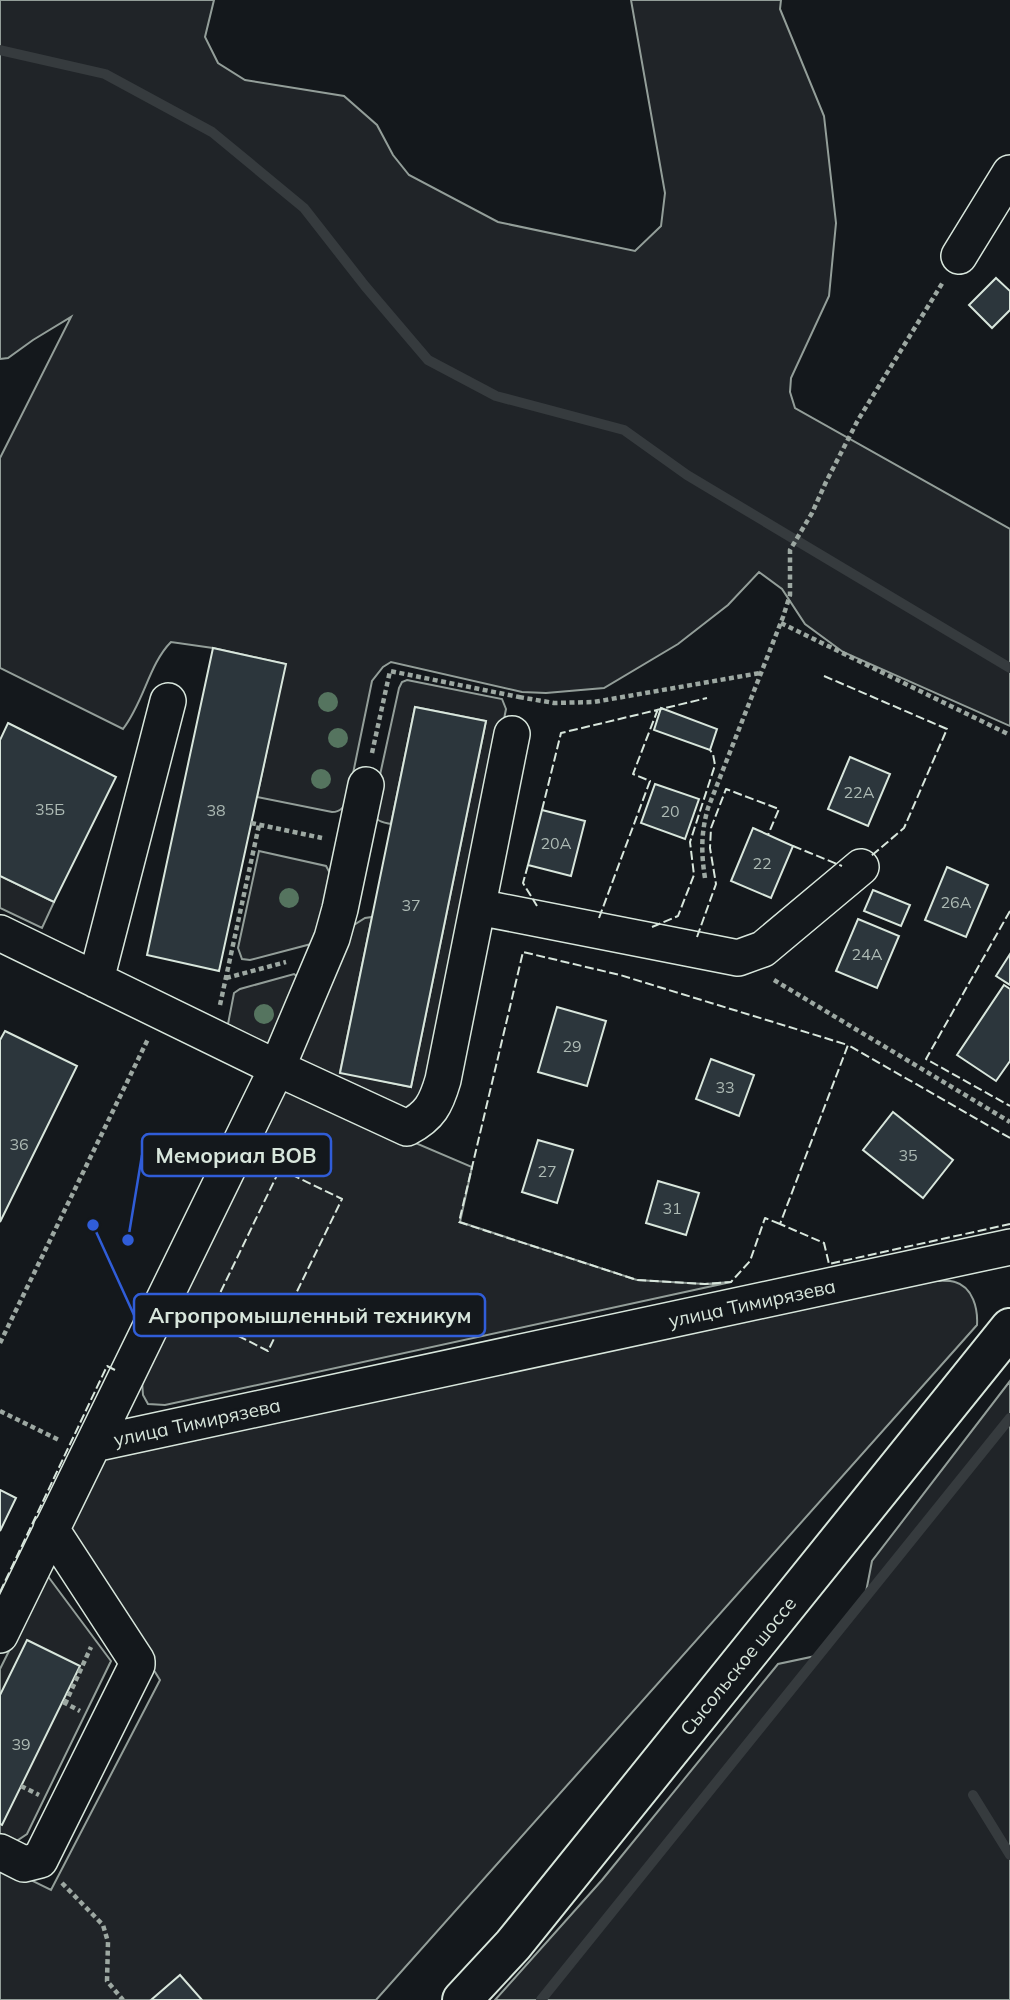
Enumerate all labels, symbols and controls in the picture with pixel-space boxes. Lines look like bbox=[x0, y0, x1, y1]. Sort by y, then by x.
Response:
house number: 22А bbox=[844, 782, 875, 802]
house number: 35Б bbox=[35, 799, 65, 819]
house number: 38 bbox=[206, 800, 226, 820]
house number: 20 bbox=[660, 801, 680, 821]
house number: 20А bbox=[541, 833, 572, 853]
house number: 22 bbox=[752, 853, 772, 873]
house number: 26А bbox=[941, 892, 972, 912]
house number: 37 bbox=[401, 895, 421, 915]
house number: 24А bbox=[852, 944, 883, 964]
house number: 29 bbox=[562, 1036, 582, 1056]
house number: 33 bbox=[715, 1077, 735, 1097]
house number: 36 bbox=[9, 1134, 29, 1154]
callout: Мемориал ВОВ bbox=[142, 1134, 331, 1176]
text: Мемориал ВОВ bbox=[155, 1142, 317, 1168]
house number: 35 bbox=[898, 1145, 918, 1165]
house number: 27 bbox=[537, 1161, 557, 1181]
house number: 31 bbox=[662, 1198, 682, 1218]
street label: улица Тимирязева bbox=[666, 1274, 838, 1332]
callout: Агропромышленный техникум bbox=[134, 1294, 485, 1336]
text: Агропромышленный техникум bbox=[148, 1302, 472, 1328]
street label: улица Тимирязева bbox=[111, 1393, 283, 1451]
street label: Сысольское шоссе bbox=[675, 1592, 801, 1740]
house number: 39 bbox=[11, 1734, 31, 1754]

